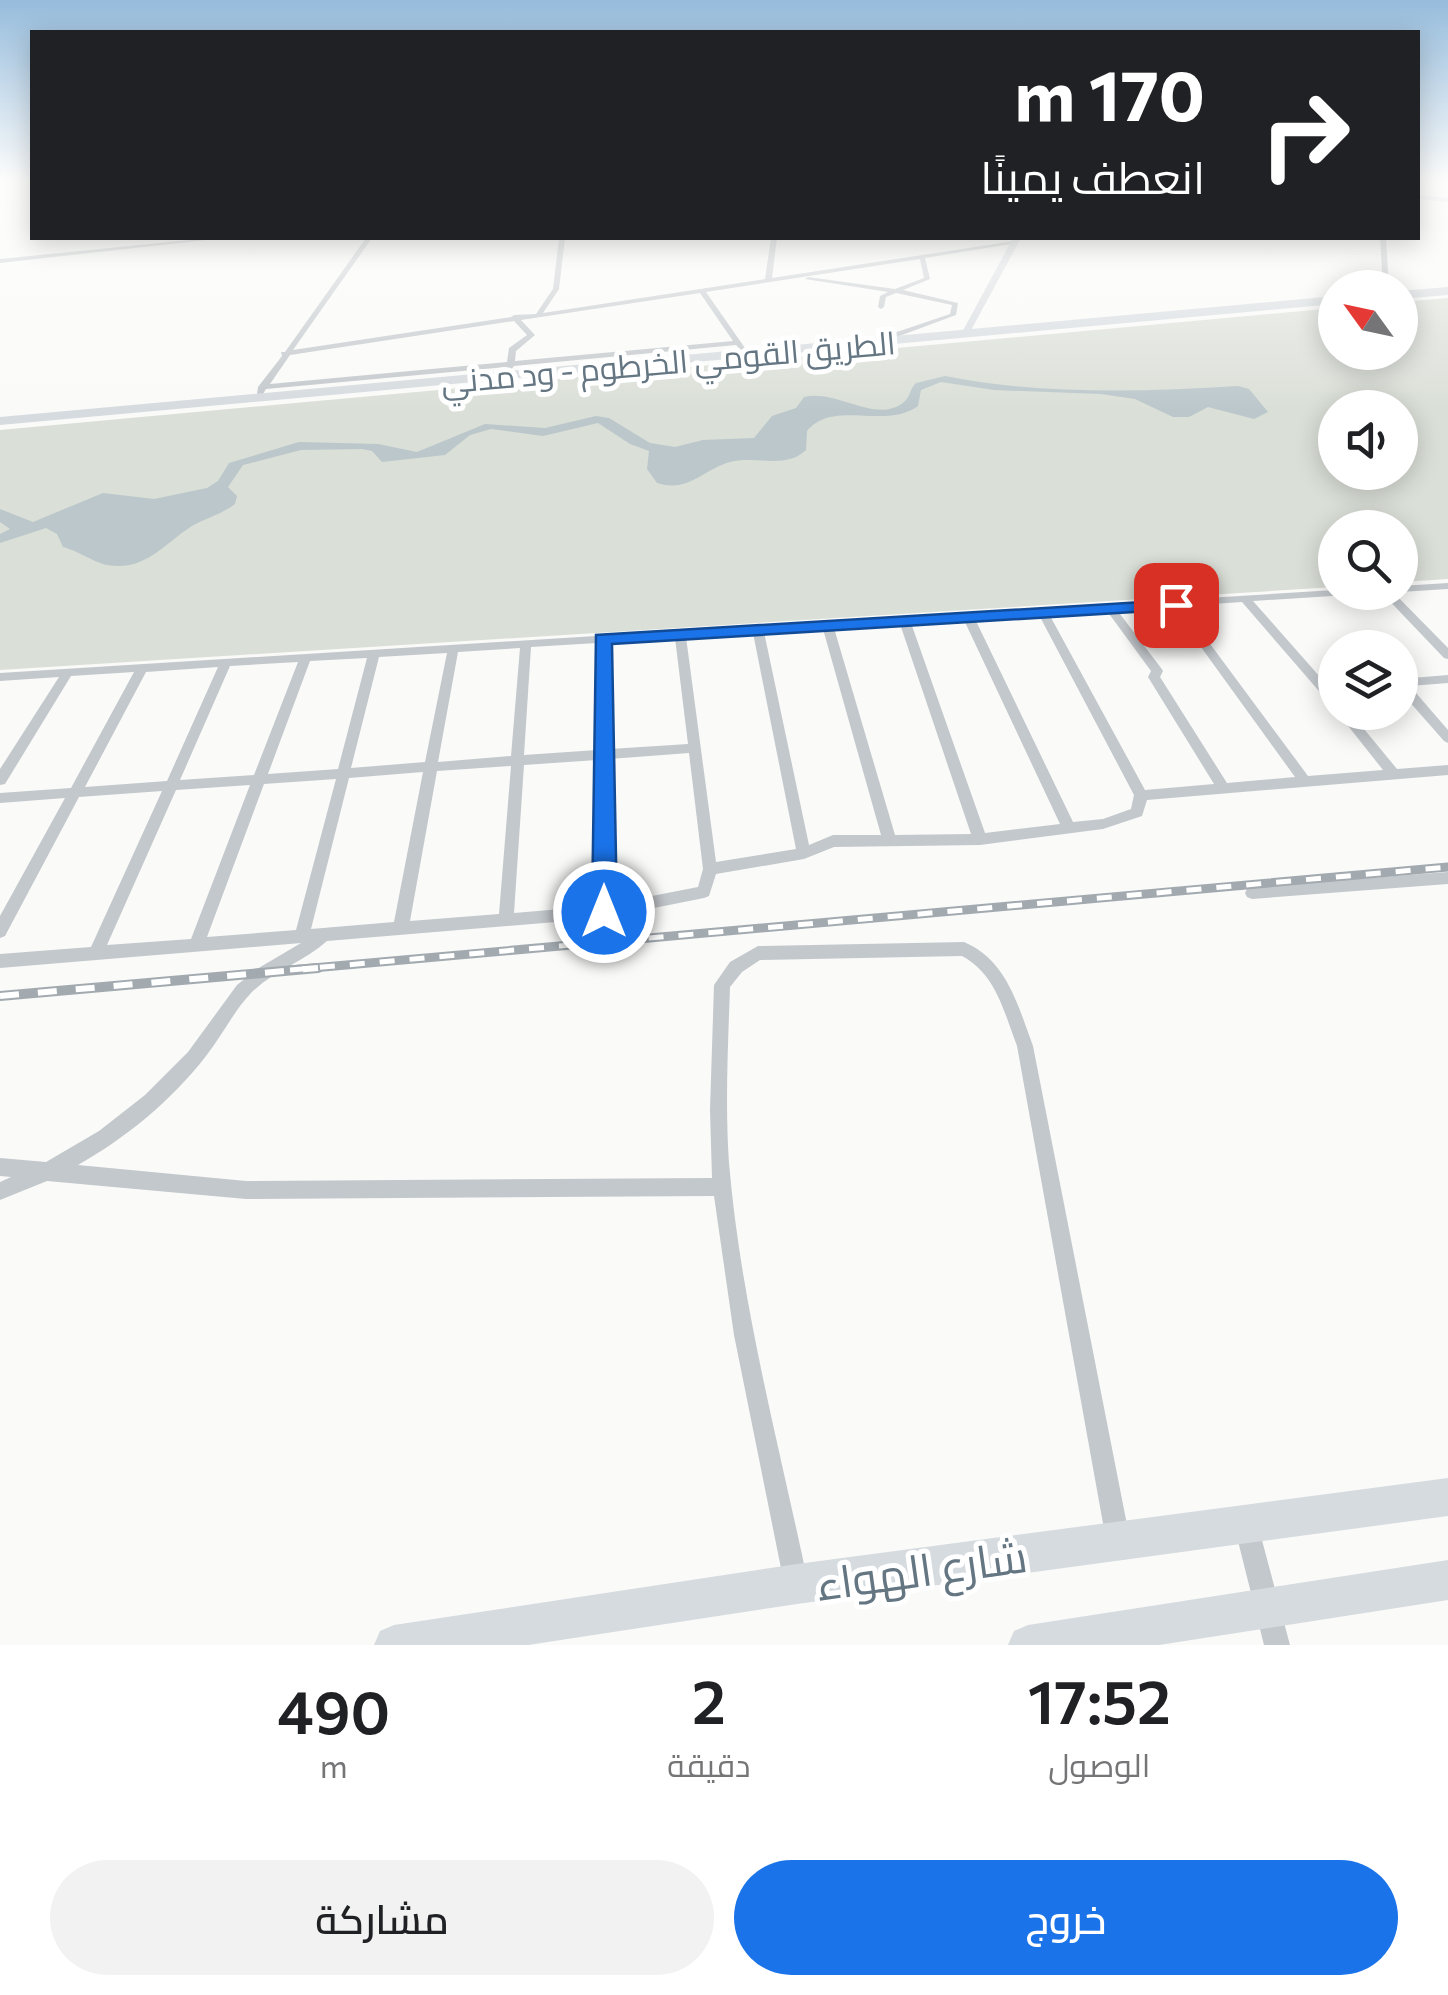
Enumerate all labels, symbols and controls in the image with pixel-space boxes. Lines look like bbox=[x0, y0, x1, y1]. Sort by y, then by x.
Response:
text: 170 m bbox=[1014, 50, 1205, 135]
icon: right bbox=[1240, 70, 1370, 200]
text: انعطف يمينًا bbox=[980, 148, 1205, 203]
north arrow bbox=[1318, 270, 1418, 370]
map controls bbox=[1318, 270, 1418, 730]
street label: الطريق القومي الخرطوم - ود مدني bbox=[439, 321, 898, 408]
button: sound bbox=[1318, 390, 1418, 490]
button: search bbox=[1318, 510, 1418, 610]
pin bbox=[1134, 563, 1219, 648]
icon: arrive bbox=[1149, 578, 1204, 633]
button: layers bbox=[1318, 630, 1418, 730]
position arrow bbox=[552, 860, 656, 964]
street label: شارع الهواء bbox=[812, 1526, 1031, 1616]
text: 2 bbox=[692, 1663, 726, 1736]
text: 17:52 bbox=[1028, 1663, 1171, 1736]
text: 490 bbox=[277, 1673, 390, 1746]
text: دقيقة bbox=[667, 1744, 751, 1784]
text: الوصول bbox=[1048, 1744, 1150, 1784]
text: m bbox=[320, 1745, 348, 1785]
button: مشاركة bbox=[50, 1860, 714, 1975]
button: خروج bbox=[734, 1860, 1398, 1975]

